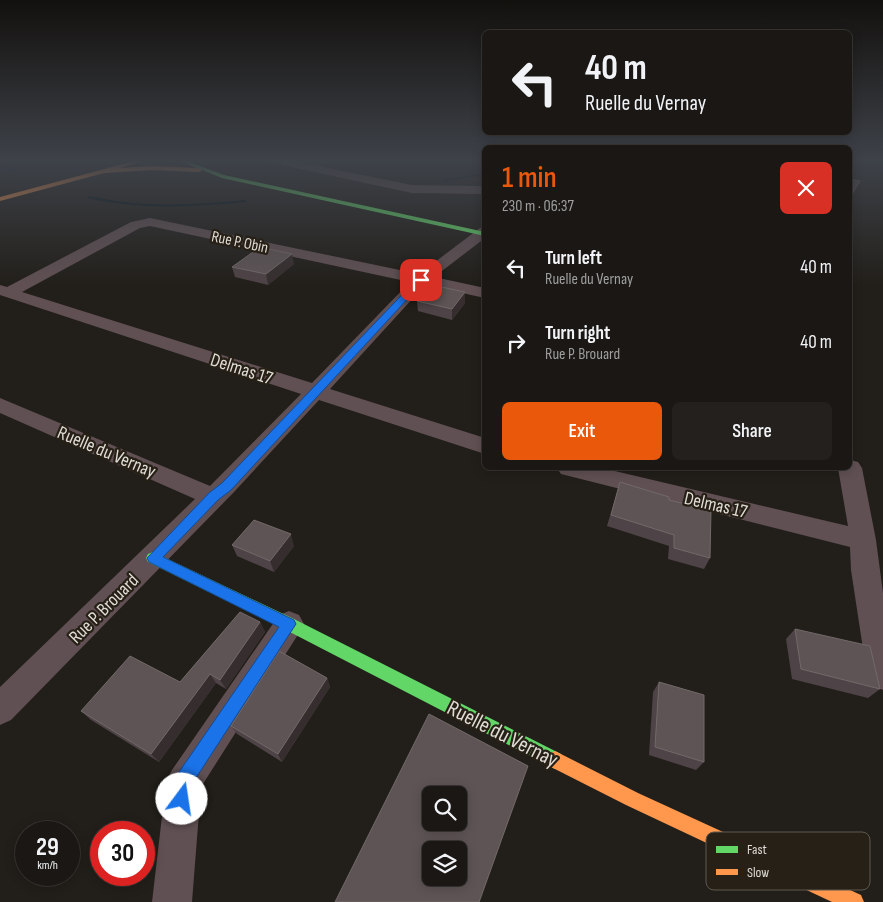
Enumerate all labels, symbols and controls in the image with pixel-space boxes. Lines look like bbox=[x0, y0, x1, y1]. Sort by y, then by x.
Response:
text: 40 m bbox=[585, 47, 647, 90]
icon: left bbox=[502, 50, 567, 115]
text: Ruelle du Vernay bbox=[585, 90, 706, 117]
text: 1 min bbox=[502, 160, 557, 196]
button: close bbox=[780, 162, 832, 214]
text: 230 m · 06:37 bbox=[502, 197, 574, 216]
street label: Rue P. Obin bbox=[210, 227, 270, 258]
text: Turn left bbox=[545, 247, 602, 270]
icon: left bbox=[502, 254, 530, 282]
text: 40 m bbox=[800, 256, 832, 279]
pin bbox=[400, 259, 442, 301]
icon: arrive bbox=[407, 266, 435, 294]
text: Ruelle du Vernay bbox=[545, 270, 633, 289]
text: Turn right bbox=[545, 322, 610, 345]
icon: right bbox=[502, 329, 530, 357]
text: 40 m bbox=[800, 331, 832, 354]
text: Rue P. Brouard bbox=[545, 345, 620, 364]
street label: Delmas 17 bbox=[208, 349, 276, 390]
button: Exit bbox=[502, 402, 662, 460]
button: Share bbox=[672, 402, 832, 460]
street label: Ruelle du Vernay bbox=[54, 421, 160, 484]
street label: Delmas 17 bbox=[682, 487, 750, 524]
street label: Rue P. Brouard bbox=[64, 569, 144, 649]
street label: Ruelle du Vernay bbox=[442, 695, 563, 774]
position arrow bbox=[155, 772, 207, 824]
map controls bbox=[422, 786, 467, 886]
button: search bbox=[422, 786, 467, 831]
speed limit sign: 30 bbox=[90, 821, 155, 886]
text: 29 bbox=[36, 832, 59, 863]
legend bbox=[706, 832, 870, 890]
button: layers bbox=[422, 841, 467, 886]
text: Fast bbox=[747, 841, 767, 858]
text: km/h bbox=[37, 858, 58, 873]
text: Slow bbox=[747, 864, 769, 881]

